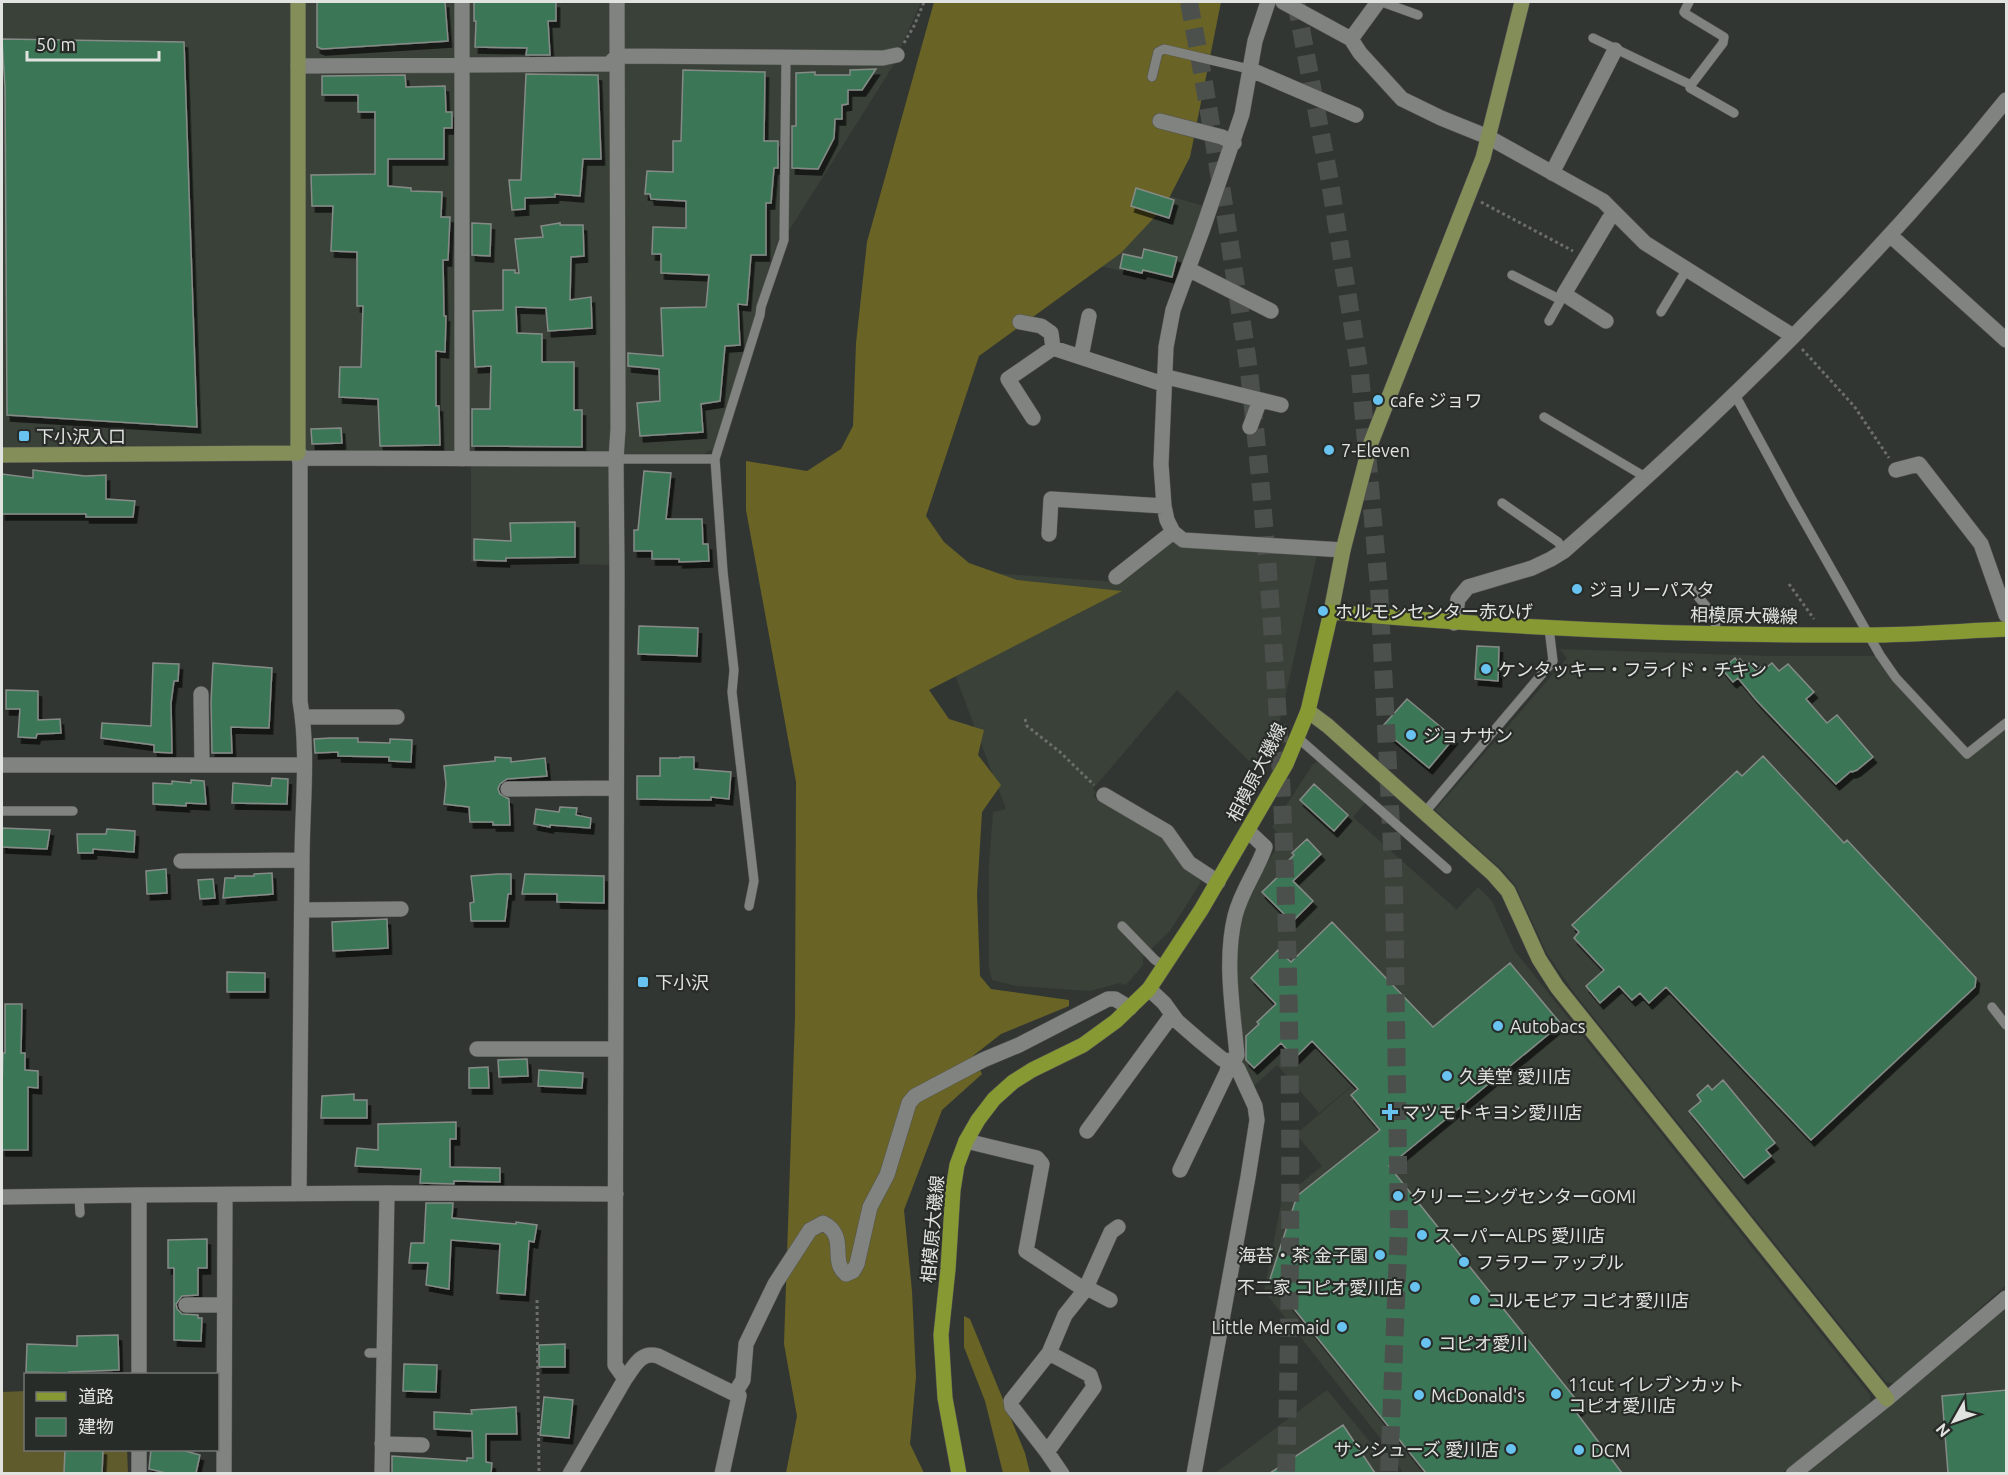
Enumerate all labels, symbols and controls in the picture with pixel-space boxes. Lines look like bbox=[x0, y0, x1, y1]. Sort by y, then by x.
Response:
scale bar bbox=[27, 24, 159, 62]
text: 50 m bbox=[36, 34, 76, 54]
place label: cafe ジョワ bbox=[1390, 390, 1482, 410]
marker: cafe ジョワ bbox=[1371, 393, 1385, 407]
place label: 下小沢入口 bbox=[36, 426, 126, 446]
marker: 下小沢入口 bbox=[17, 429, 31, 443]
place label: 7-Eleven bbox=[1341, 440, 1410, 460]
marker: 7-Eleven bbox=[1322, 443, 1336, 457]
place label: ジョリーパスタ bbox=[1589, 579, 1715, 599]
marker: ジョリーパスタ bbox=[1570, 582, 1584, 596]
place label: ホルモンセンター赤ひげ bbox=[1335, 601, 1533, 621]
marker: ホルモンセンター赤ひげ bbox=[1316, 604, 1330, 618]
street label: 相模原大磯線 bbox=[1690, 604, 1798, 626]
place label: ケンタッキー・フライド・チキン bbox=[1498, 659, 1767, 679]
marker: ケンタッキー・フライド・チキン bbox=[1479, 662, 1493, 676]
street label: 相模原大磯線 bbox=[1223, 719, 1289, 825]
place label: ジョナサン bbox=[1423, 725, 1513, 745]
marker: ジョナサン bbox=[1404, 728, 1418, 742]
place label: 下小沢 bbox=[655, 972, 709, 992]
marker: 下小沢 bbox=[636, 975, 650, 989]
place label: Autobacs bbox=[1510, 1016, 1586, 1036]
marker: Autobacs bbox=[1491, 1019, 1505, 1033]
place label: 久美堂 愛川店 bbox=[1459, 1066, 1571, 1086]
marker: 久美堂 愛川店 bbox=[1440, 1069, 1454, 1083]
place label: マツモトキヨシ愛川店 bbox=[1402, 1102, 1582, 1122]
marker: マツモトキヨシ愛川店 bbox=[1383, 1105, 1397, 1119]
street label: 相模原大磯線 bbox=[917, 1174, 947, 1284]
place label: クリーニングセンターGOMI bbox=[1410, 1186, 1636, 1206]
marker: クリーニングセンターGOMI bbox=[1391, 1189, 1405, 1203]
place label: スーパーALPS 愛川店 bbox=[1434, 1225, 1605, 1245]
marker: スーパーALPS 愛川店 bbox=[1415, 1228, 1429, 1242]
place label: 海苔・茶 金子園 bbox=[1238, 1245, 1368, 1265]
marker: 海苔・茶 金子園 bbox=[1373, 1248, 1387, 1262]
place label: フラワー アップル bbox=[1476, 1252, 1624, 1272]
marker: フラワー アップル bbox=[1457, 1255, 1471, 1269]
place label: 不二家 コピオ愛川店 bbox=[1237, 1277, 1403, 1297]
marker: 不二家 コピオ愛川店 bbox=[1408, 1280, 1422, 1294]
place label: コルモピア コピオ愛川店 bbox=[1487, 1290, 1689, 1310]
marker: コルモピア コピオ愛川店 bbox=[1468, 1293, 1482, 1307]
place label: Little Mermaid bbox=[1211, 1317, 1330, 1337]
marker: Little Mermaid bbox=[1335, 1320, 1349, 1334]
place label: コピオ愛川 bbox=[1438, 1333, 1528, 1353]
marker: コピオ愛川 bbox=[1419, 1336, 1433, 1350]
legend bbox=[24, 1373, 219, 1451]
place label: 11cut イレブンカット コピオ愛川店 bbox=[1568, 1374, 1744, 1415]
place label: McDonald's bbox=[1431, 1385, 1525, 1405]
text: 道路 bbox=[78, 1386, 114, 1406]
marker: 11cut イレブンカット コピオ愛川店 bbox=[1549, 1387, 1563, 1401]
marker: McDonald's bbox=[1412, 1388, 1426, 1402]
north arrow bbox=[1924, 1391, 1984, 1451]
text: 建物 bbox=[78, 1416, 114, 1436]
text: N bbox=[1932, 1420, 1953, 1441]
place label: サンシューズ 愛川店 bbox=[1334, 1439, 1499, 1459]
place label: DCM bbox=[1591, 1440, 1630, 1460]
marker: サンシューズ 愛川店 bbox=[1504, 1442, 1518, 1456]
marker: DCM bbox=[1572, 1443, 1586, 1457]

